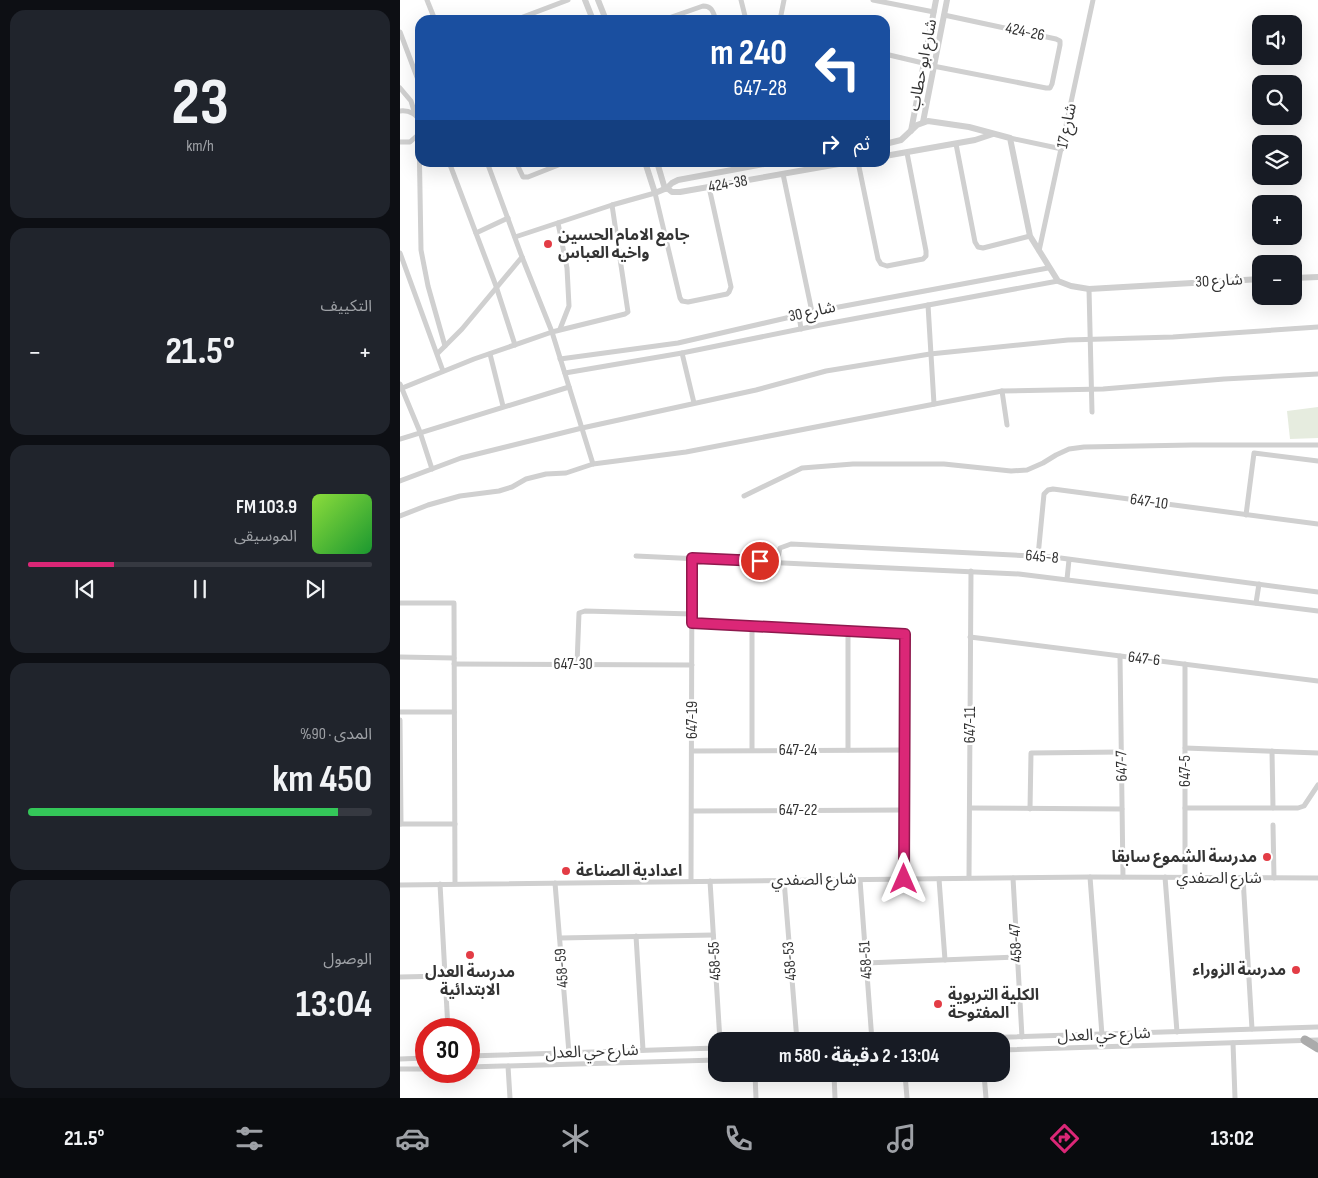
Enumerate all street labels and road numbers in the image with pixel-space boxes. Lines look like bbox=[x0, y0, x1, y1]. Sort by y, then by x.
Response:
street label: شارع ابو حطاب bbox=[905, 17, 943, 113]
street label: 424-26 bbox=[1004, 19, 1046, 45]
street label: شارع 17 bbox=[1053, 102, 1083, 151]
street label: 424-38 bbox=[707, 171, 749, 197]
street label: شارع 30 bbox=[1195, 270, 1243, 294]
street label: شارع 30 bbox=[787, 298, 838, 328]
street label: 647-10 bbox=[1129, 490, 1169, 514]
street label: 645-8 bbox=[1025, 546, 1059, 568]
street label: 647-6 bbox=[1127, 648, 1161, 670]
street label: 647-30 bbox=[553, 655, 593, 674]
street label: 647-19 bbox=[683, 701, 702, 739]
street label: 647-11 bbox=[961, 706, 980, 743]
street label: 647-24 bbox=[779, 741, 818, 760]
street label: 647-7 bbox=[1112, 750, 1132, 782]
street label: 647-5 bbox=[1176, 755, 1195, 787]
street label: 647-22 bbox=[779, 801, 817, 820]
street label: شارع الصفدي bbox=[1176, 869, 1262, 890]
street label: شارع الصفدي bbox=[771, 870, 857, 892]
street label: 458-47 bbox=[1005, 922, 1027, 963]
street label: 458-51 bbox=[855, 940, 877, 980]
street label: 458-55 bbox=[704, 941, 726, 981]
street label: 458-53 bbox=[779, 941, 801, 981]
street label: 458-59 bbox=[551, 948, 573, 988]
street label: شارع حي العدل bbox=[1057, 1024, 1151, 1048]
street label: شارع حي العدل bbox=[545, 1041, 639, 1065]

